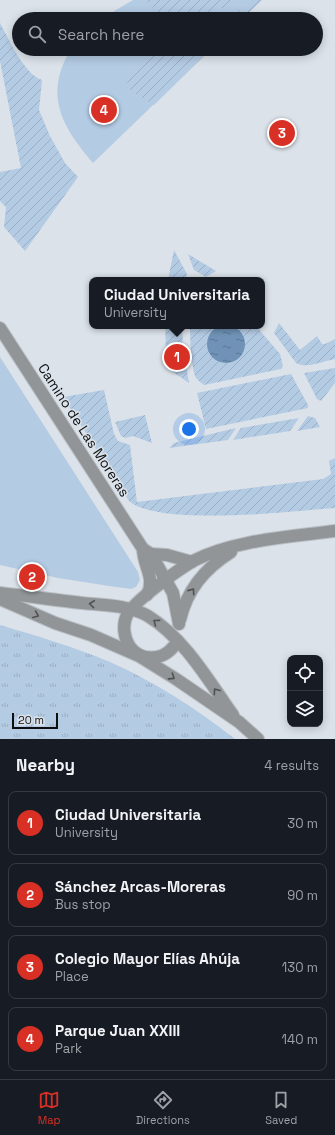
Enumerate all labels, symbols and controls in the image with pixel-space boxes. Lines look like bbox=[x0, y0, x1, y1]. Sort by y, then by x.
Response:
search box bbox=[12, 12, 323, 56]
icon: search bbox=[26, 23, 48, 45]
text: Search here bbox=[58, 25, 144, 44]
pin: 4 bbox=[91, 95, 117, 125]
pin: 3 bbox=[269, 118, 295, 148]
popup bbox=[89, 277, 265, 329]
text: Ciudad Universitaria bbox=[104, 285, 250, 304]
text: University bbox=[104, 304, 167, 321]
pin: 1 bbox=[164, 342, 190, 372]
street label: Camino de Las Moreras bbox=[34, 360, 134, 500]
your location bbox=[179, 419, 199, 439]
pin: 2 bbox=[19, 562, 45, 592]
one-way arrow bbox=[187, 588, 195, 595]
one-way arrow bbox=[89, 600, 95, 609]
one-way arrow bbox=[31, 610, 39, 618]
one-way arrow bbox=[153, 620, 160, 627]
map controls bbox=[287, 655, 323, 727]
button: locate bbox=[287, 655, 323, 691]
one-way arrow bbox=[168, 672, 175, 679]
one-way arrow bbox=[214, 688, 221, 695]
button: layers bbox=[287, 691, 323, 727]
scale bar bbox=[12, 711, 58, 730]
text: 20 m bbox=[18, 713, 44, 727]
text: Nearby bbox=[16, 754, 75, 776]
text: 4 results bbox=[264, 757, 319, 774]
text: Ciudad Universitaria bbox=[55, 805, 201, 824]
text: 1 bbox=[27, 815, 33, 832]
text: 30 m bbox=[287, 815, 318, 832]
text: University bbox=[55, 824, 118, 841]
text: Sánchez Arcas-Moreras bbox=[55, 877, 226, 896]
text: 2 bbox=[26, 887, 34, 904]
text: 90 m bbox=[287, 887, 318, 904]
text: Bus stop bbox=[55, 896, 111, 913]
text: Colegio Mayor Elías Ahúja bbox=[55, 949, 240, 968]
text: 3 bbox=[26, 959, 34, 976]
text: 130 m bbox=[282, 959, 318, 976]
text: Place bbox=[55, 968, 89, 985]
text: Parque Juan XXIII bbox=[55, 1021, 180, 1040]
text: 4 bbox=[26, 1031, 34, 1048]
text: 140 m bbox=[282, 1031, 318, 1048]
text: Park bbox=[55, 1040, 82, 1057]
tab: Map bbox=[38, 1089, 61, 1127]
tab: Directions bbox=[136, 1089, 190, 1127]
tab: Saved bbox=[265, 1089, 297, 1127]

